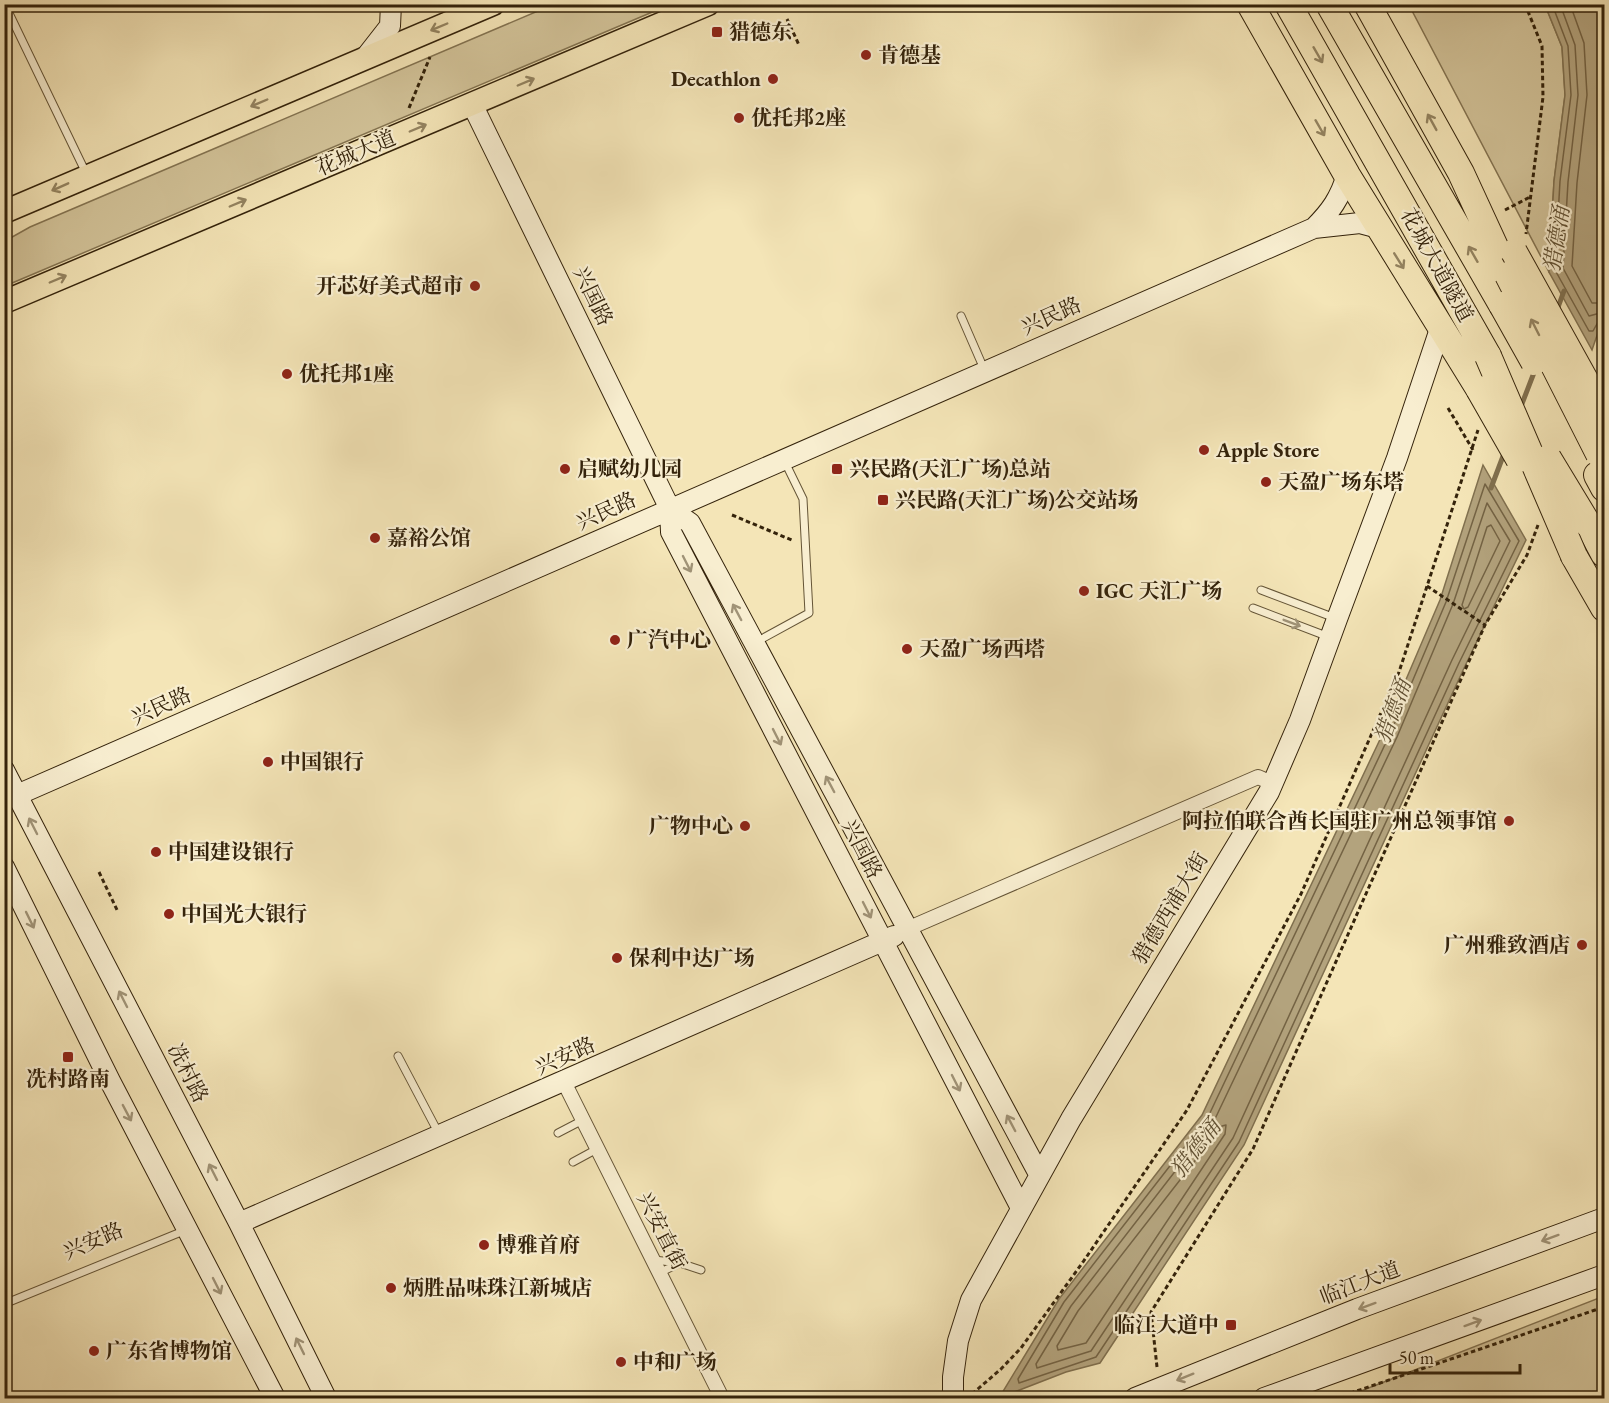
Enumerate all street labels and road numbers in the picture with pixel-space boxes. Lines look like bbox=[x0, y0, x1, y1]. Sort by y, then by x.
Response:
street label: 花城大道 bbox=[312, 124, 400, 181]
street label: 花城大道隧道 bbox=[1395, 203, 1480, 326]
street label: 兴国路 bbox=[568, 262, 619, 330]
street label: 兴民路 bbox=[1017, 290, 1085, 341]
street label: 兴民路 bbox=[572, 485, 640, 536]
street label: 兴民路 bbox=[127, 680, 195, 731]
street label: 兴国路 bbox=[836, 815, 889, 883]
street label: 猎德西浦大街 bbox=[1126, 847, 1214, 969]
street label: 兴安路 bbox=[531, 1030, 599, 1081]
street label: 冼村路 bbox=[162, 1039, 215, 1107]
street label: 兴安直街 bbox=[631, 1187, 694, 1274]
street label: 兴安路 bbox=[59, 1216, 127, 1265]
street label: 临江大道 bbox=[1316, 1255, 1404, 1310]

